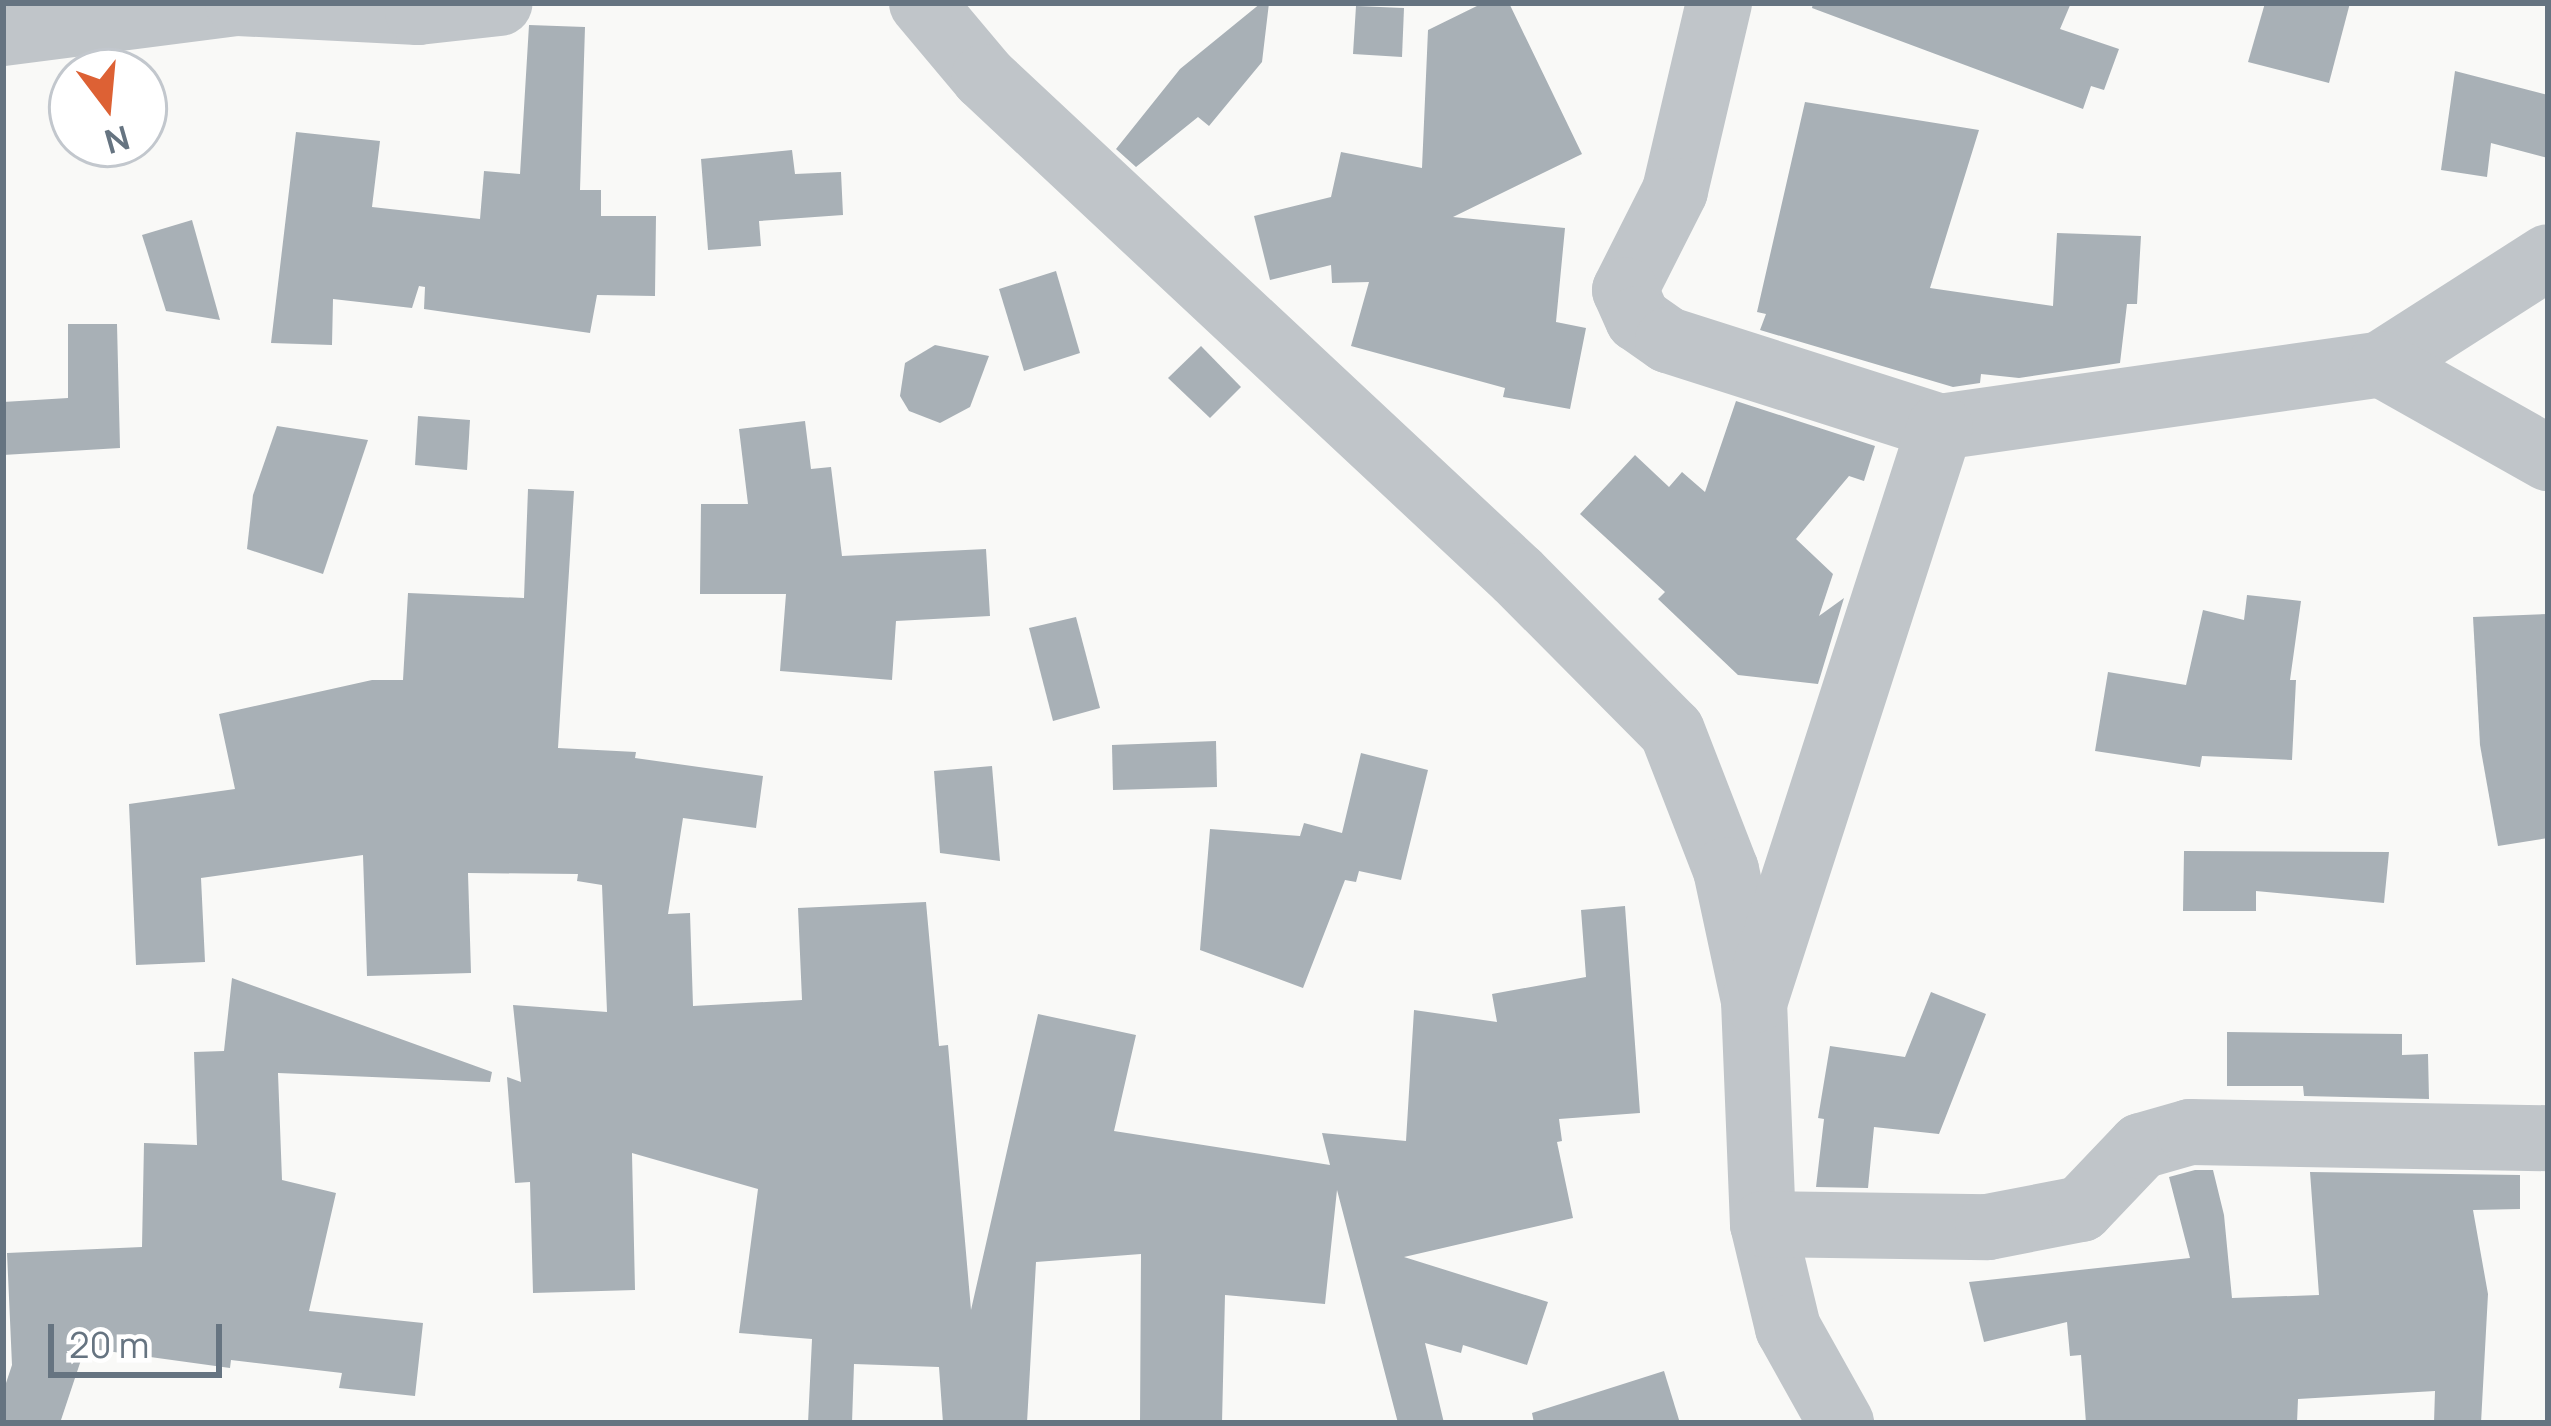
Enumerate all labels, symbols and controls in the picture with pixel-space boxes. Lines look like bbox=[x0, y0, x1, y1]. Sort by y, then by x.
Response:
north arrow bbox=[48, 48, 168, 168]
text: N bbox=[100, 115, 135, 165]
scale bar bbox=[54, 1300, 228, 1374]
text: 20 m bbox=[69, 1320, 149, 1369]

